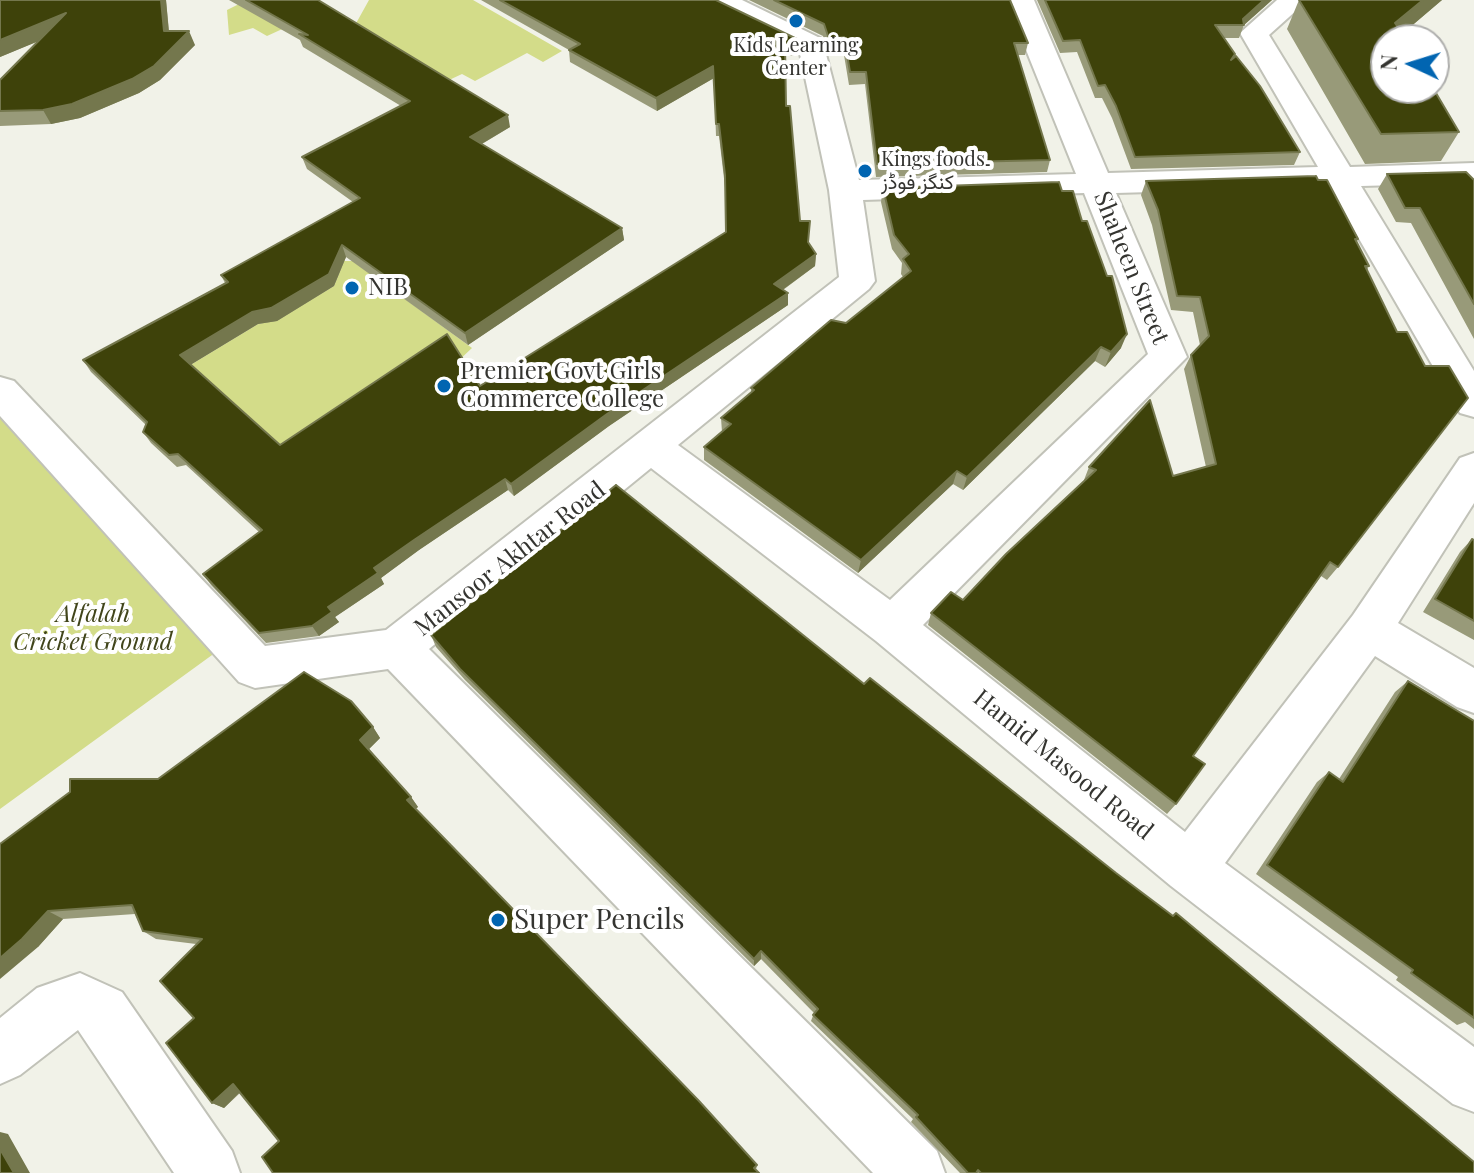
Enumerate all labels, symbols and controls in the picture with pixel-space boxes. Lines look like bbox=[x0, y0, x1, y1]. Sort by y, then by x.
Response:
marker: Kids Learning Center bbox=[787, 12, 805, 30]
north arrow bbox=[1370, 24, 1450, 104]
place label: Kids Learning Center bbox=[733, 34, 859, 81]
text: N bbox=[1373, 54, 1404, 71]
place label: Kings foods۔ کنگز فوڈز bbox=[881, 148, 991, 195]
marker: Kings foods۔ کنگز فوڈز bbox=[856, 162, 874, 180]
street label: Shaheen Street bbox=[1087, 187, 1175, 349]
place label: NIB bbox=[368, 274, 408, 302]
marker: NIB bbox=[343, 279, 361, 297]
place label: Premier Govt Girls Commerce College bbox=[460, 358, 664, 414]
marker: Premier Govt Girls Commerce College bbox=[435, 377, 453, 395]
street label: Mansoor Akhtar Road bbox=[409, 476, 611, 642]
park label: Alfalah Cricket Ground bbox=[13, 601, 173, 657]
street label: Hamid Masood Road bbox=[967, 684, 1159, 846]
place label: Super Pencils bbox=[514, 903, 685, 937]
marker: Super Pencils bbox=[489, 911, 507, 929]

